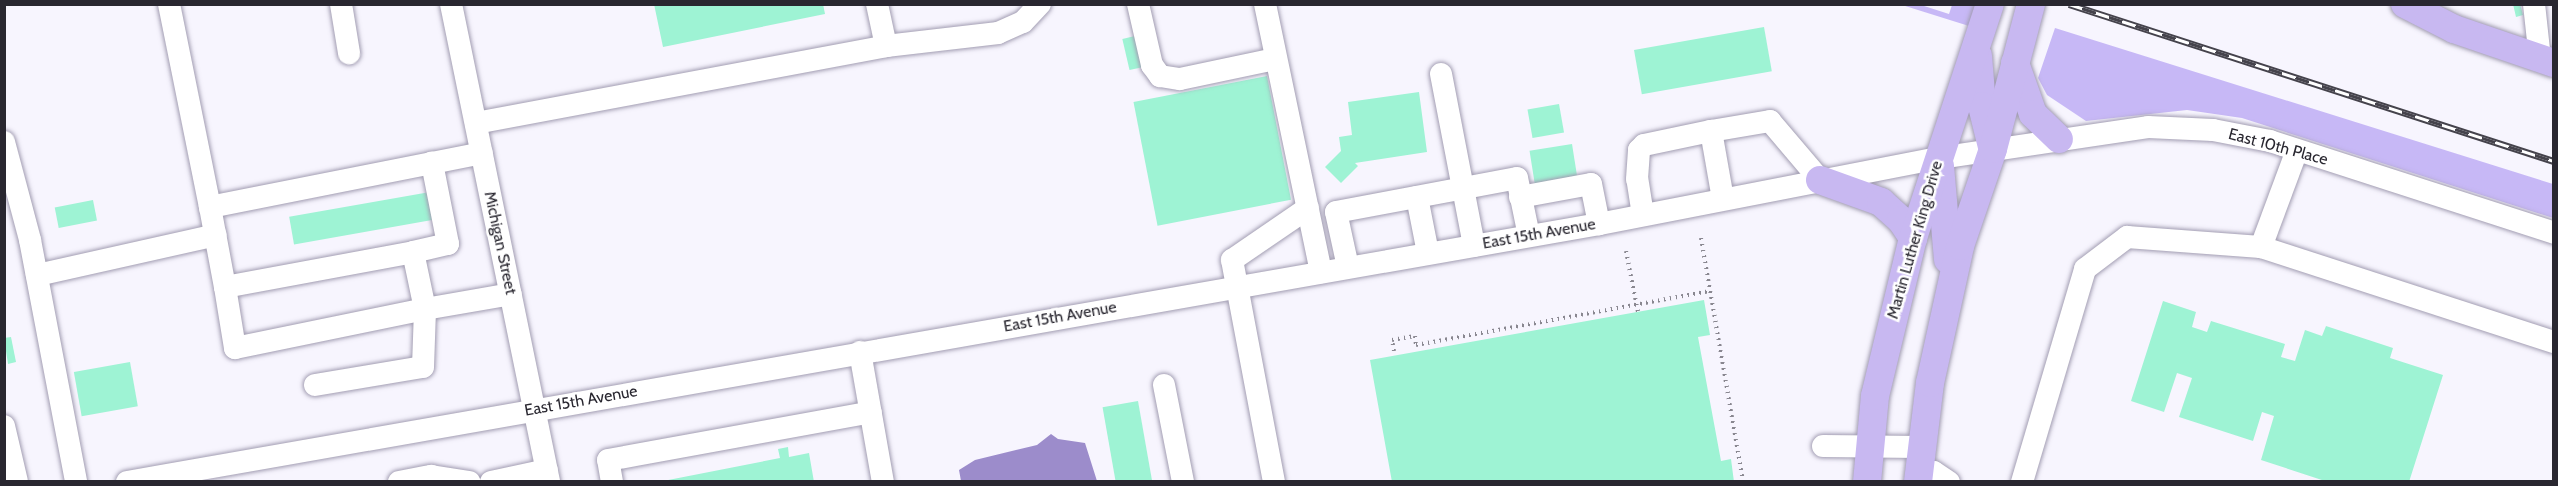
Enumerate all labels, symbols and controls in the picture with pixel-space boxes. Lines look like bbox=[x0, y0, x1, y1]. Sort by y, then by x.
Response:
street label: East 10th Place bbox=[2226, 125, 2330, 169]
street label: Martin Luther King Drive bbox=[1883, 159, 1947, 321]
street label: Michigan Street bbox=[480, 190, 520, 296]
street label: East 15th Avenue bbox=[1481, 215, 1597, 253]
street label: East 15th Avenue bbox=[1002, 298, 1118, 336]
street label: East 15th Avenue bbox=[523, 382, 639, 420]

